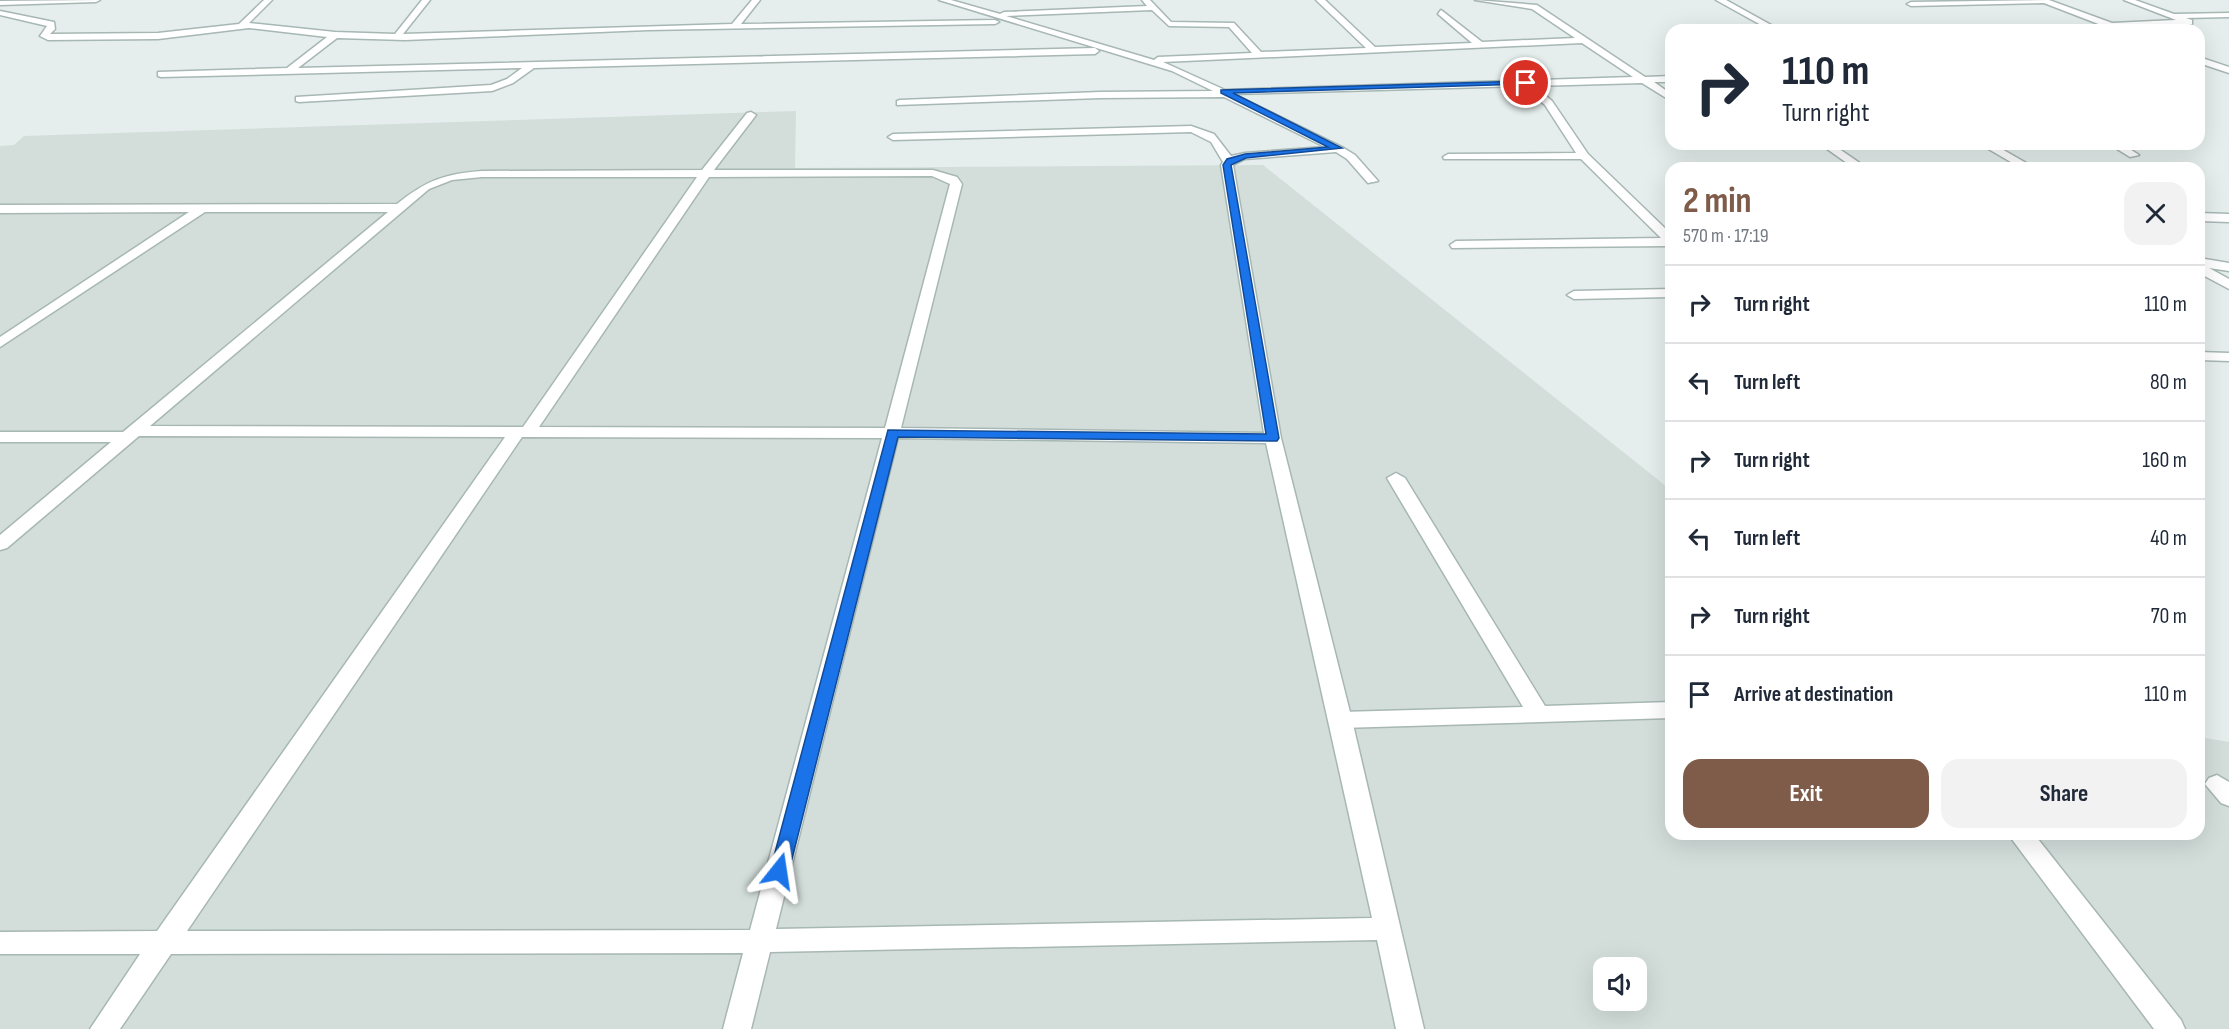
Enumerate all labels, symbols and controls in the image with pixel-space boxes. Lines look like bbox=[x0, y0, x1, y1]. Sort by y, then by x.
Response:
text: 110 m bbox=[1782, 46, 1869, 97]
icon: right bbox=[1683, 48, 1761, 126]
pin bbox=[1500, 57, 1551, 108]
icon: arrive bbox=[1509, 66, 1542, 99]
text: Turn right bbox=[1782, 97, 1869, 129]
text: 2 min bbox=[1683, 180, 1752, 223]
button: close bbox=[2124, 182, 2187, 245]
text: 570 m · 17:19 bbox=[1683, 224, 1769, 248]
icon: right bbox=[1683, 288, 1716, 321]
text: Turn right bbox=[1734, 291, 1810, 318]
text: 110 m bbox=[2144, 291, 2187, 318]
icon: left bbox=[1683, 366, 1716, 399]
text: Turn left bbox=[1734, 369, 1800, 396]
text: 80 m bbox=[2150, 369, 2187, 396]
icon: right bbox=[1683, 444, 1716, 477]
text: Turn right bbox=[1734, 447, 1810, 474]
text: 160 m bbox=[2142, 447, 2187, 474]
icon: left bbox=[1683, 522, 1716, 555]
text: Turn left bbox=[1734, 525, 1800, 552]
text: 40 m bbox=[2150, 525, 2187, 552]
icon: right bbox=[1683, 600, 1716, 633]
text: Turn right bbox=[1734, 603, 1810, 630]
text: 70 m bbox=[2151, 603, 2187, 630]
icon: arrive bbox=[1683, 678, 1716, 711]
text: Arrive at destination bbox=[1734, 681, 1893, 708]
text: 110 m bbox=[2144, 681, 2187, 708]
button: Exit bbox=[1683, 759, 1929, 828]
button: Share bbox=[1941, 759, 2187, 828]
position arrow bbox=[747, 839, 811, 903]
map controls bbox=[1593, 957, 1647, 1011]
button: sound bbox=[1593, 957, 1647, 1011]

